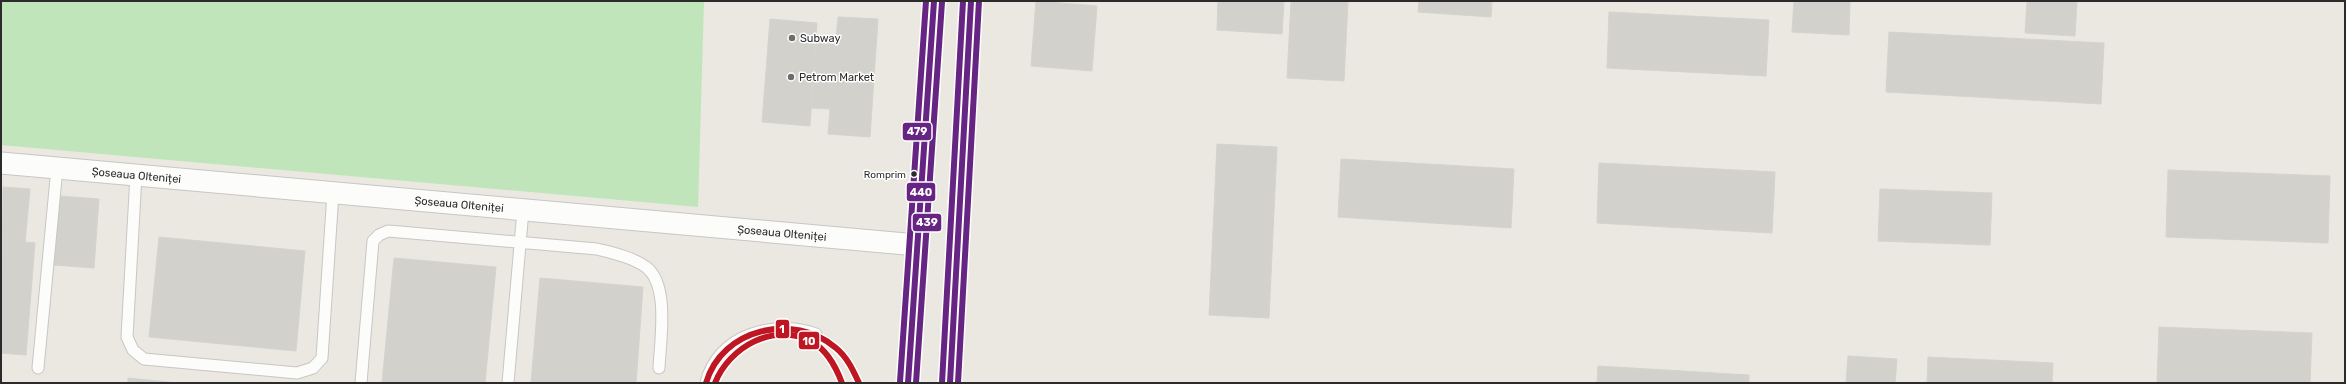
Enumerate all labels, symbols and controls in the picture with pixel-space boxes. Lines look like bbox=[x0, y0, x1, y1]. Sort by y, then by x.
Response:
place label: Subway bbox=[800, 32, 841, 45]
marker: Subway bbox=[787, 33, 797, 43]
place label: Petrom Market bbox=[799, 71, 875, 84]
marker: Petrom Market bbox=[786, 72, 796, 82]
line badge: 479 bbox=[902, 122, 932, 141]
text: 479 bbox=[907, 125, 927, 138]
street label: Șoseaua Olteniței bbox=[91, 165, 182, 186]
place label: Romprim bbox=[864, 169, 906, 181]
marker: Romprim bbox=[909, 169, 919, 179]
line badge: 440 bbox=[906, 182, 936, 202]
text: 440 bbox=[910, 186, 932, 199]
street label: Șoseaua Olteniței bbox=[414, 194, 504, 215]
line badge: 439 bbox=[912, 213, 942, 232]
text: 439 bbox=[916, 216, 938, 229]
street label: Șoseaua Olteniței bbox=[737, 223, 827, 244]
line badge: 1 bbox=[775, 319, 790, 339]
text: 1 bbox=[779, 323, 785, 336]
line badge: 10 bbox=[798, 331, 820, 350]
text: 10 bbox=[803, 335, 815, 348]

